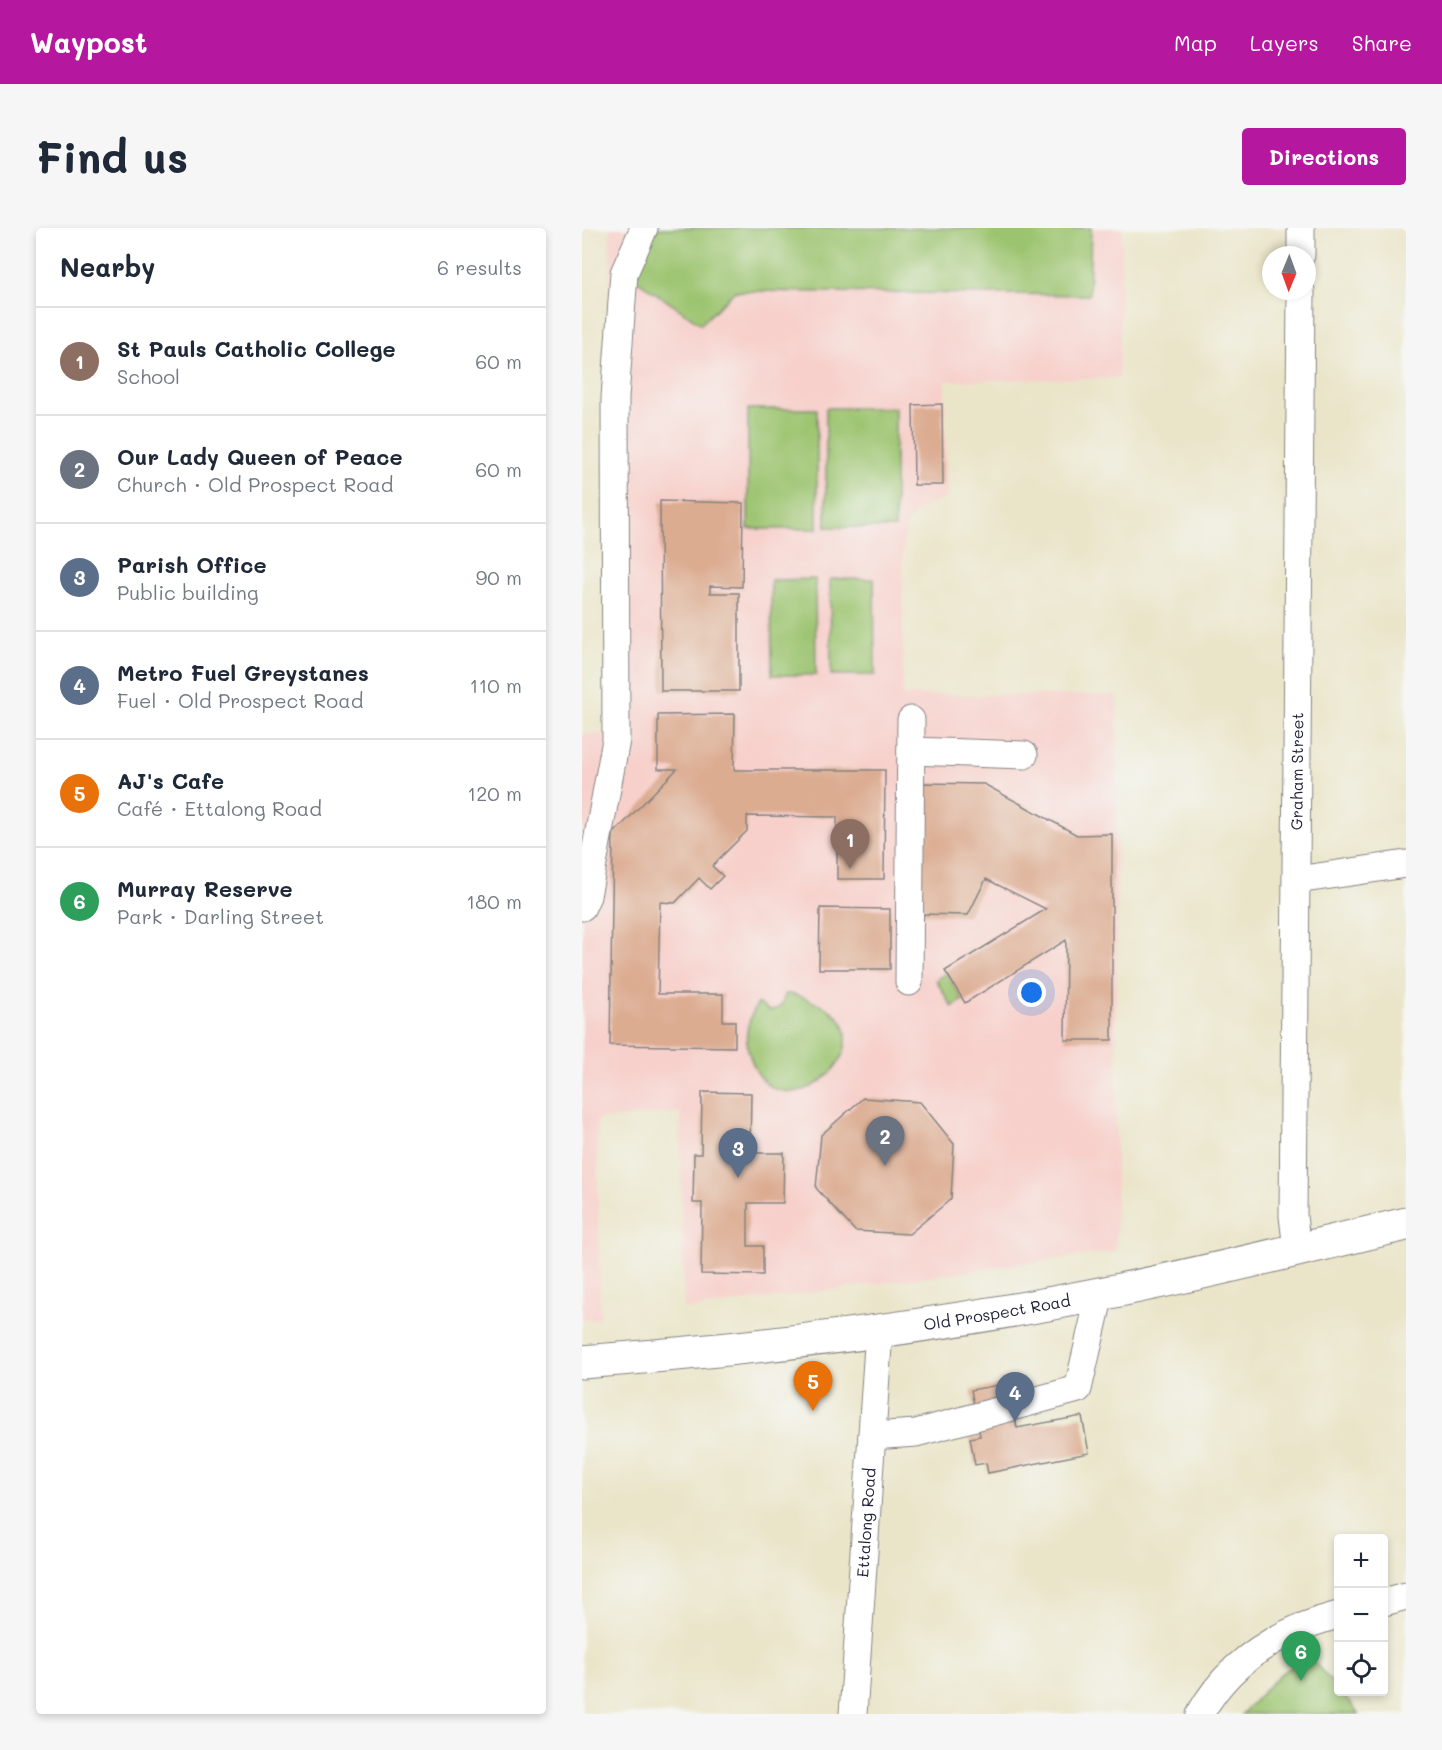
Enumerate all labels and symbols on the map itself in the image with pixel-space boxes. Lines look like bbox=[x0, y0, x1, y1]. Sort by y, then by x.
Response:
north arrow bbox=[1262, 246, 1316, 300]
street label: Graham Street bbox=[1285, 712, 1307, 830]
pin: 1 bbox=[830, 820, 870, 869]
your location bbox=[1017, 978, 1046, 1007]
pin: 2 bbox=[866, 1116, 904, 1166]
pin: 3 bbox=[718, 1128, 758, 1178]
street label: Old Prospect Road bbox=[922, 1289, 1072, 1334]
pin: 5 bbox=[794, 1362, 832, 1411]
pin: 4 bbox=[996, 1372, 1034, 1422]
street label: Ettalong Road bbox=[851, 1467, 880, 1578]
pin: 6 bbox=[1282, 1632, 1320, 1681]

